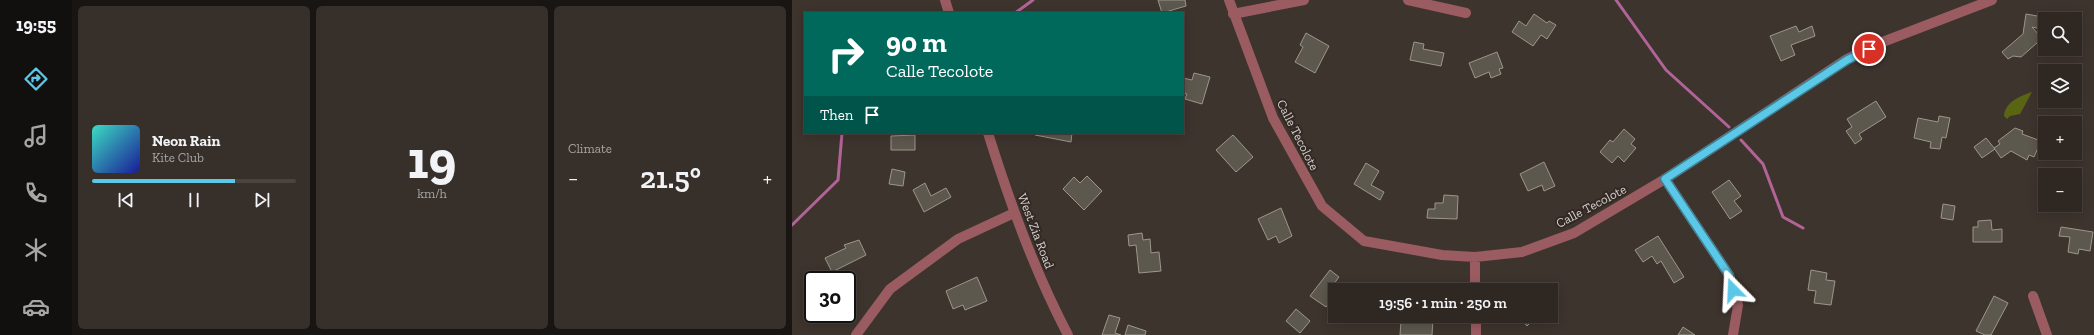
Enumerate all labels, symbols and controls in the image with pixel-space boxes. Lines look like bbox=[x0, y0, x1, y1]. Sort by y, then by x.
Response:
map controls bbox=[2038, 12, 2082, 212]
button: search bbox=[2038, 12, 2082, 56]
text: 19:55 bbox=[16, 14, 56, 36]
text: 90 m bbox=[886, 26, 947, 59]
icon: right bbox=[820, 28, 872, 80]
pin bbox=[1852, 32, 1886, 66]
icon: arrive bbox=[1858, 38, 1880, 60]
text: Calle Tecolote bbox=[886, 60, 993, 82]
button: layers bbox=[2038, 64, 2082, 108]
icon: directions bbox=[22, 65, 50, 93]
street label: Calle Tecolote bbox=[1274, 97, 1322, 173]
icon: arrive bbox=[861, 104, 883, 126]
text: Then bbox=[820, 106, 853, 124]
button: + bbox=[2038, 116, 2082, 160]
icon: music bbox=[22, 122, 50, 150]
text: 19 bbox=[408, 129, 456, 191]
text: Neon Rain bbox=[152, 132, 220, 150]
text: Climate bbox=[568, 141, 612, 156]
text: Kite Club bbox=[152, 150, 204, 165]
text: 21.5° bbox=[640, 160, 701, 196]
text: − bbox=[568, 165, 578, 192]
text: + bbox=[763, 165, 772, 192]
button: − bbox=[2038, 168, 2082, 212]
icon: phone bbox=[22, 179, 50, 207]
street label: Calle Tecolote bbox=[1553, 181, 1629, 231]
text: km/h bbox=[417, 186, 447, 201]
icon: previous bbox=[115, 189, 137, 211]
icon: pause bbox=[183, 189, 205, 211]
icon: next bbox=[251, 189, 273, 211]
street label: West Zia Road bbox=[1015, 191, 1057, 271]
icon: climate bbox=[22, 236, 50, 264]
position arrow bbox=[1712, 269, 1754, 311]
speed limit sign: 30 bbox=[804, 271, 856, 323]
icon: car bbox=[22, 293, 50, 321]
text: 19:56 · 1 min · 250 m bbox=[1379, 294, 1507, 312]

